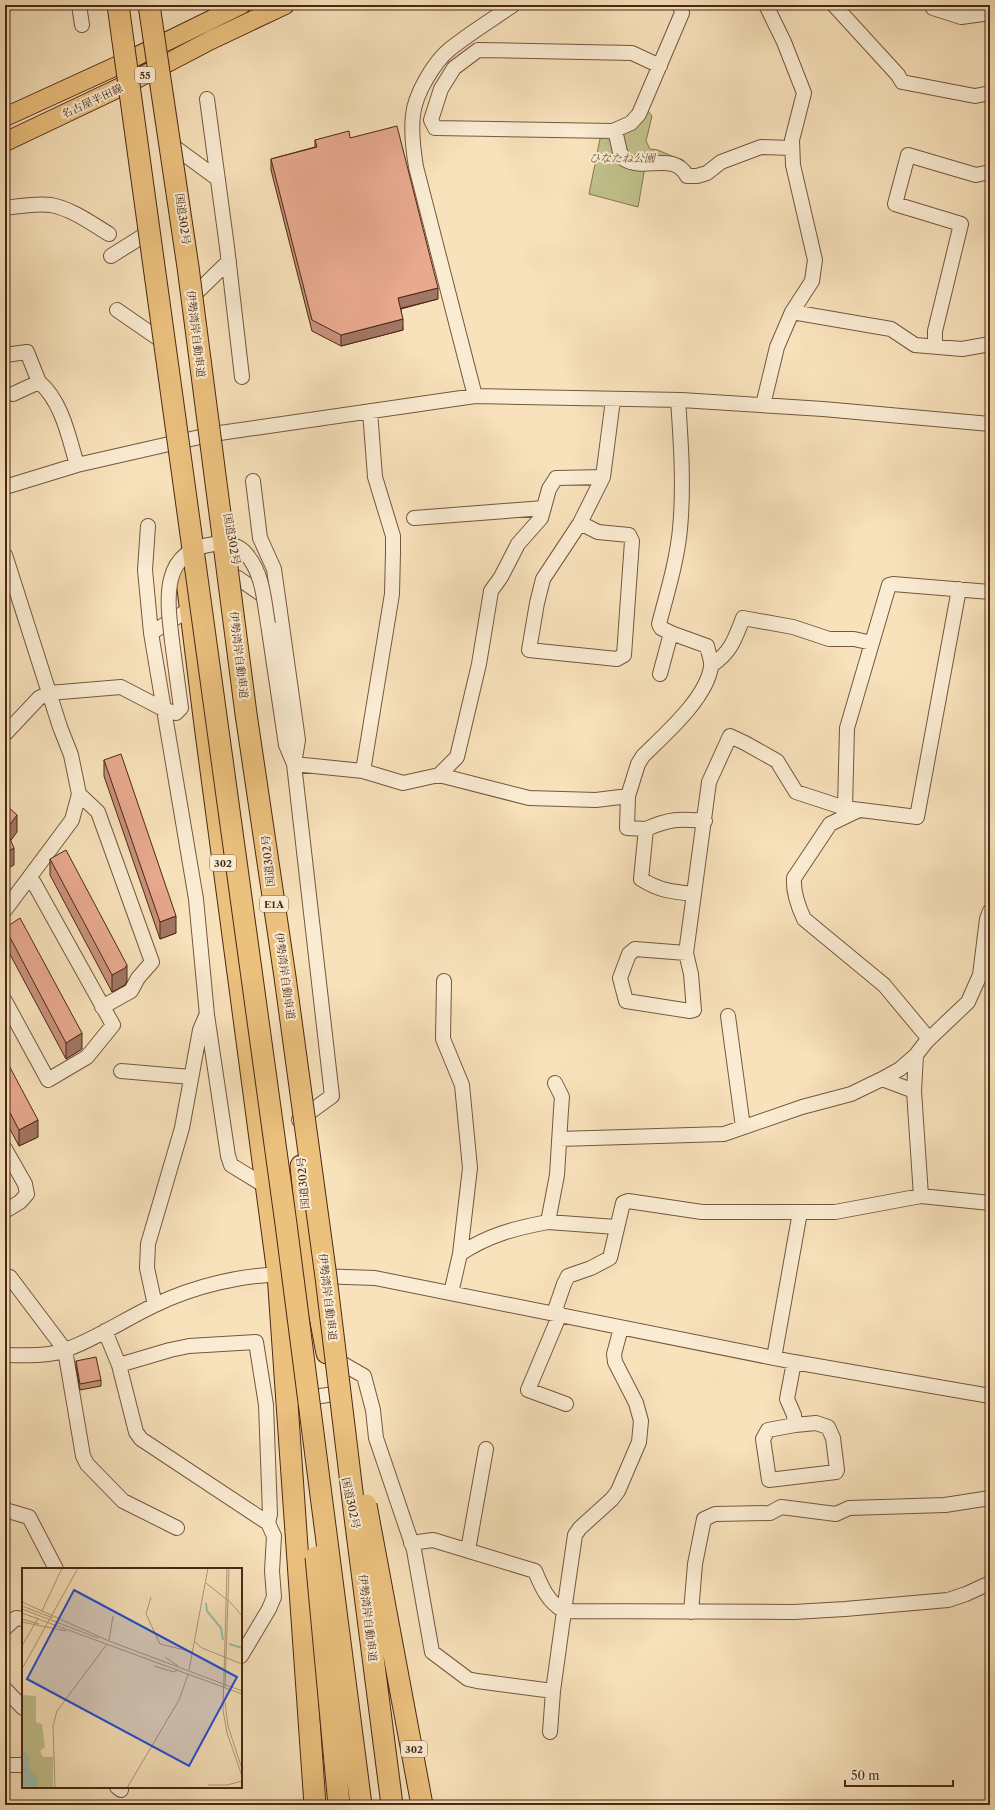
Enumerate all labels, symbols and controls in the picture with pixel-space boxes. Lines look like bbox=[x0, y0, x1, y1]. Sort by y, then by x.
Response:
road number: 55 bbox=[135, 67, 155, 83]
street label: 名古屋半田線 bbox=[59, 81, 125, 121]
park label: ひなたね公園 bbox=[589, 151, 657, 165]
street label: 国道302号 bbox=[172, 192, 194, 246]
street label: 伊勢湾岸自動車道 bbox=[184, 289, 208, 379]
street label: 国道302号 bbox=[221, 512, 243, 566]
street label: 伊勢湾岸自動車道 bbox=[227, 610, 251, 700]
street label: 国道302号 bbox=[258, 834, 278, 888]
road number: 302 bbox=[210, 855, 236, 871]
road number: E1A bbox=[260, 896, 288, 912]
street label: 伊勢湾岸自動車道 bbox=[272, 931, 298, 1021]
street label: 国道302号 bbox=[294, 1156, 312, 1210]
street label: 伊勢湾岸自動車道 bbox=[316, 1252, 340, 1342]
street label: 国道302号 bbox=[339, 1476, 363, 1530]
inset map bbox=[22, 1568, 242, 1788]
street label: 伊勢湾岸自動車道 bbox=[356, 1573, 380, 1663]
road number: 302 bbox=[401, 1741, 427, 1757]
scale bar bbox=[845, 1762, 953, 1788]
text: 50 m bbox=[851, 1768, 880, 1783]

